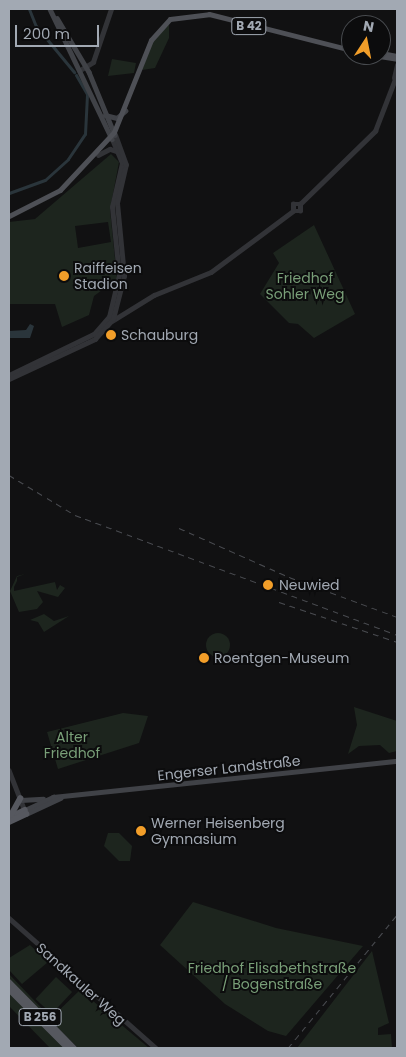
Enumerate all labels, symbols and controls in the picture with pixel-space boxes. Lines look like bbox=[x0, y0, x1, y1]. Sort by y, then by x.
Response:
scale bar bbox=[18, 15, 101, 47]
north arrow bbox=[341, 15, 391, 65]
text: N bbox=[362, 15, 376, 37]
road number: B 42 bbox=[230, 16, 268, 36]
text: 200 m bbox=[23, 23, 70, 44]
place label: Raiffeisen Stadion bbox=[74, 260, 142, 292]
marker: Raiffeisen Stadion bbox=[58, 270, 70, 282]
park label: Friedhof Sohler Weg bbox=[265, 270, 345, 302]
place label: Schauburg bbox=[121, 327, 198, 343]
marker: Schauburg bbox=[105, 329, 117, 341]
place label: Neuwied bbox=[279, 577, 340, 593]
marker: Neuwied bbox=[261, 578, 275, 592]
place label: Roentgen-Museum bbox=[214, 650, 349, 666]
marker: Roentgen-Museum bbox=[198, 652, 210, 664]
park label: Alter Friedhof bbox=[44, 729, 100, 762]
street label: Engerser Landstraße bbox=[157, 752, 301, 784]
place label: Werner Heisenberg Gymnasium bbox=[151, 815, 285, 848]
marker: Werner Heisenberg Gymnasium bbox=[135, 825, 147, 837]
street label: Sandkauler Weg bbox=[33, 939, 129, 1029]
park label: Friedhof Elisabethstraße / Bogenstraße bbox=[188, 960, 356, 992]
road number: B 256 bbox=[18, 1008, 62, 1026]

